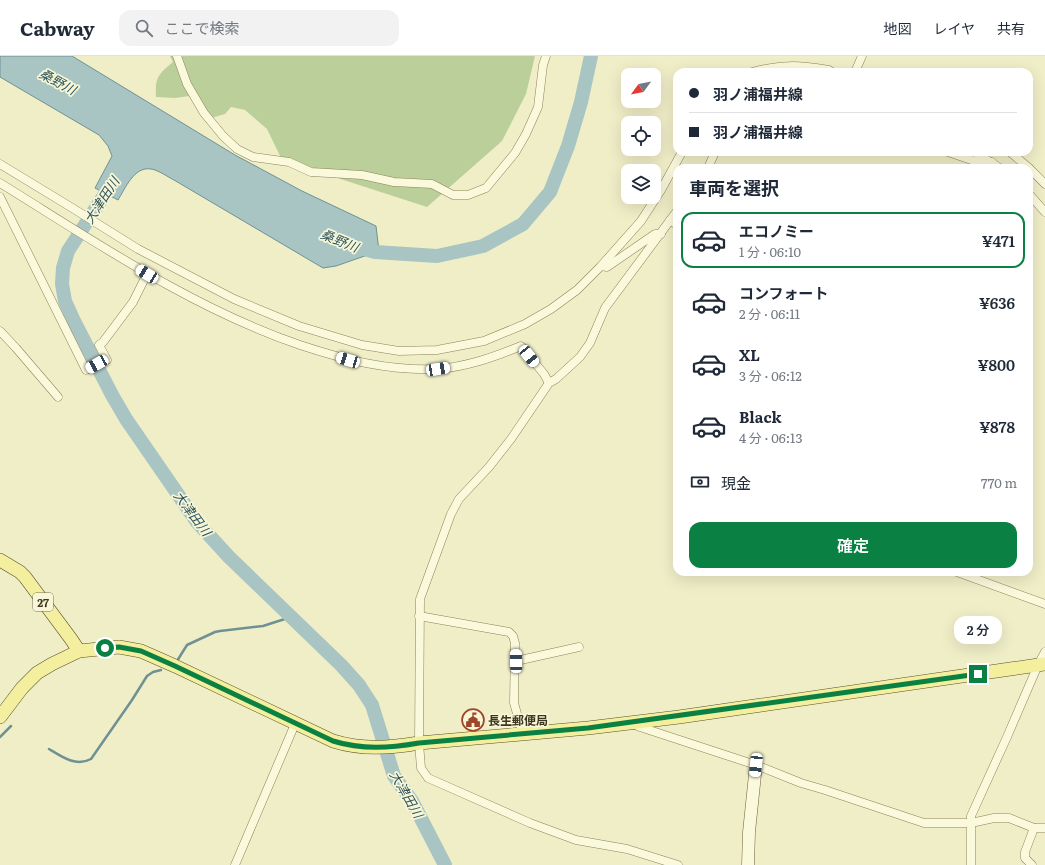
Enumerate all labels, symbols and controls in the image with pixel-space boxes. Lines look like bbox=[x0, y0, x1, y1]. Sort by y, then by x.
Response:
search box bbox=[119, 10, 399, 46]
text: Cabway bbox=[20, 14, 95, 42]
text: ここで検索 bbox=[165, 16, 240, 39]
icon: search bbox=[133, 17, 155, 39]
text: 地図 bbox=[883, 18, 911, 38]
text: レイヤ bbox=[933, 18, 975, 38]
text: 共有 bbox=[997, 18, 1025, 38]
water label: 桑野川 bbox=[36, 63, 81, 99]
north arrow bbox=[621, 68, 661, 108]
map controls bbox=[621, 68, 661, 204]
text: 羽ノ浦福井線 bbox=[713, 82, 803, 105]
button: locate bbox=[621, 116, 661, 156]
text: 羽ノ浦福井線 bbox=[713, 120, 803, 143]
button: layers bbox=[621, 164, 661, 204]
water label: 大津田川 bbox=[79, 171, 124, 227]
text: 車両を選択 bbox=[689, 174, 779, 201]
text: エコノミー bbox=[739, 219, 814, 242]
icon: car bbox=[691, 222, 727, 258]
water label: 桑野川 bbox=[318, 224, 363, 257]
text: ¥471 bbox=[982, 229, 1015, 252]
text: 1 分 · 06:10 bbox=[739, 242, 801, 261]
car bbox=[134, 263, 160, 285]
text: コンフォート bbox=[739, 281, 829, 304]
icon: car bbox=[691, 284, 727, 320]
text: ¥636 bbox=[979, 291, 1015, 314]
text: 2 分 · 06:11 bbox=[739, 304, 800, 323]
car bbox=[517, 343, 541, 369]
text: XL bbox=[739, 343, 760, 366]
icon: car bbox=[691, 346, 727, 382]
car bbox=[335, 351, 361, 369]
car bbox=[84, 353, 110, 375]
text: ¥800 bbox=[977, 353, 1015, 376]
car bbox=[425, 361, 451, 377]
text: 3 分 · 06:12 bbox=[739, 366, 802, 385]
text: Black bbox=[739, 405, 782, 428]
icon: car bbox=[691, 408, 727, 444]
text: ¥878 bbox=[979, 415, 1015, 438]
text: 4 分 · 06:13 bbox=[739, 428, 802, 447]
icon: cash bbox=[689, 471, 711, 493]
text: 現金 bbox=[721, 471, 751, 494]
text: 770 m bbox=[981, 473, 1017, 492]
water label: 大津田川 bbox=[170, 487, 217, 541]
button: 確定 bbox=[689, 522, 1017, 568]
road number: 27 bbox=[33, 593, 53, 611]
callout: 2 分 bbox=[954, 616, 1002, 644]
text: 2 分 bbox=[967, 620, 989, 639]
route start bbox=[96, 639, 114, 657]
car bbox=[510, 649, 522, 673]
route end bbox=[969, 665, 987, 683]
public building icon: 長生郵便局 bbox=[460, 707, 486, 733]
place label: 長生郵便局 bbox=[488, 711, 548, 729]
car bbox=[749, 752, 763, 778]
water label: 大津田川 bbox=[386, 767, 429, 823]

